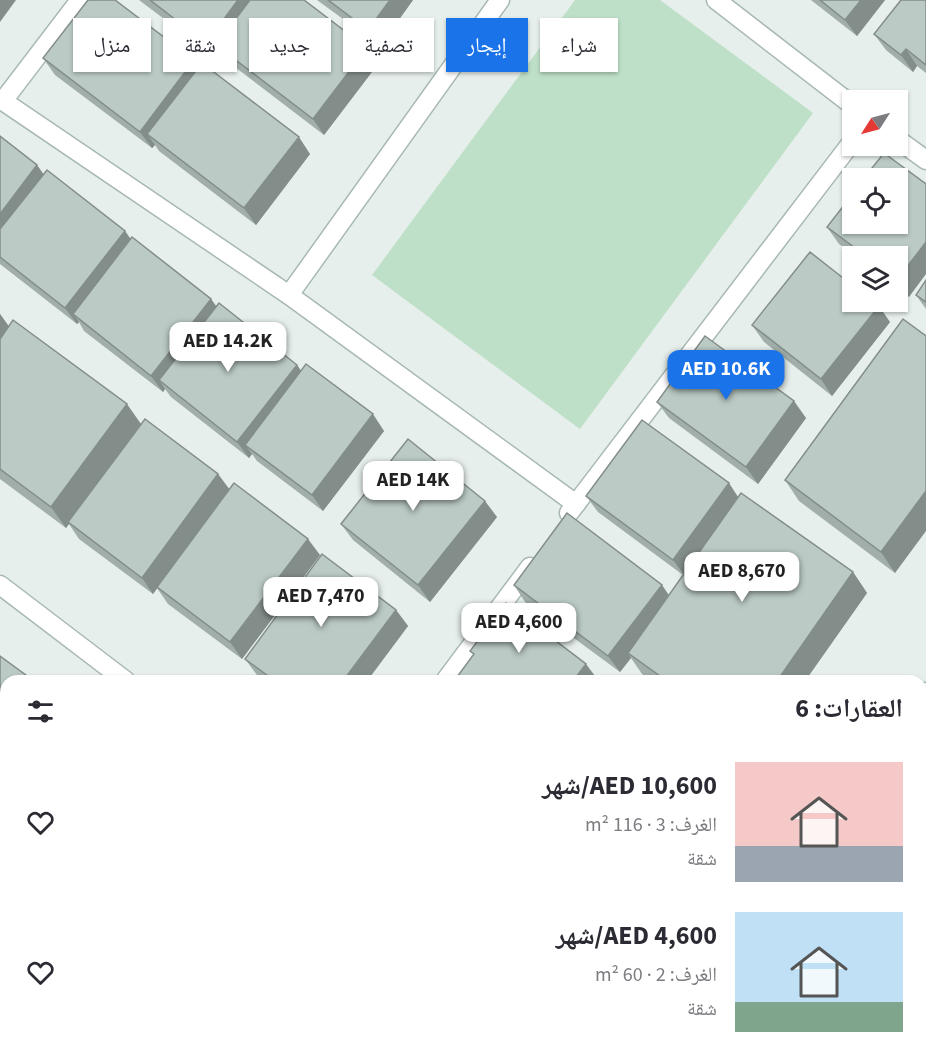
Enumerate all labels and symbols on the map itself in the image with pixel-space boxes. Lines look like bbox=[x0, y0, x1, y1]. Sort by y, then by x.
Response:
north arrow bbox=[842, 90, 908, 156]
pin: AED 14.2K bbox=[159, 322, 297, 373]
pin: AED 10.6K bbox=[657, 350, 795, 401]
pin: AED 14K bbox=[358, 461, 468, 512]
pin: AED 8,670 bbox=[673, 552, 811, 603]
pin: AED 7,470 bbox=[252, 577, 390, 628]
pin: AED 4,600 bbox=[450, 603, 588, 654]

